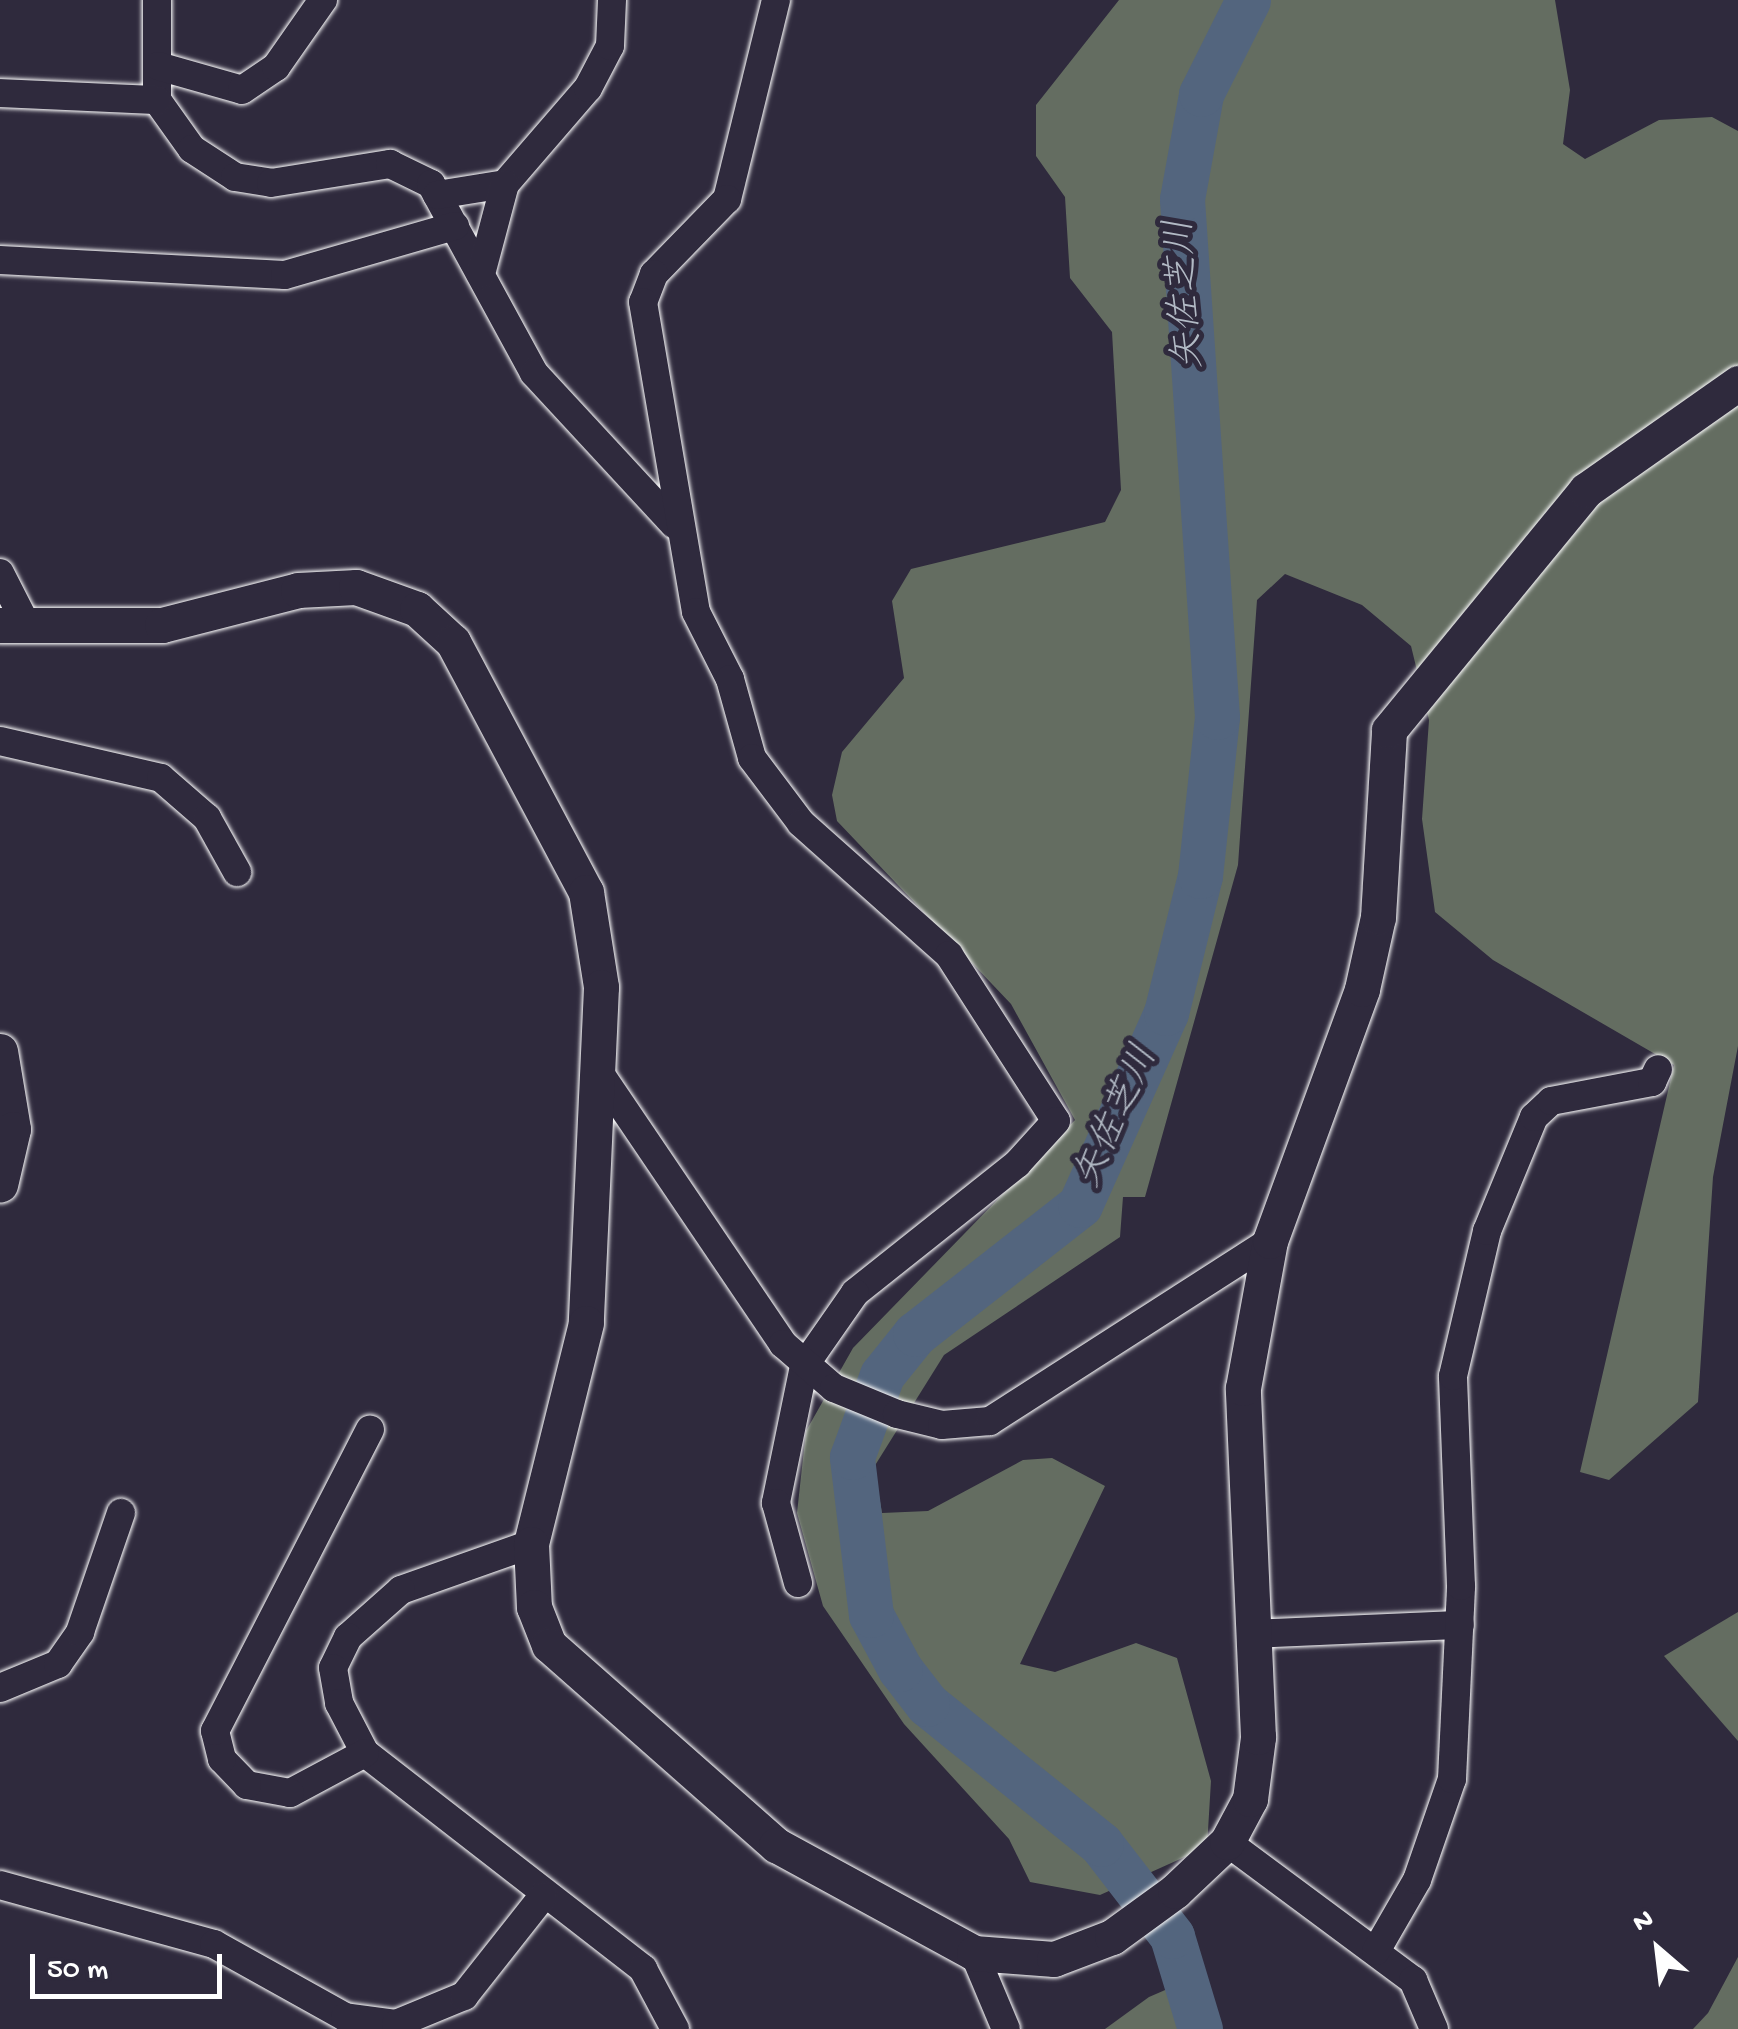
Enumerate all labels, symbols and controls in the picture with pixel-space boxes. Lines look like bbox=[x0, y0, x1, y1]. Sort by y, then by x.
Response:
water label: 矢佐芝川 bbox=[1160, 217, 1216, 371]
water label: 矢佐芝川 bbox=[1067, 1039, 1171, 1197]
north arrow bbox=[1608, 1899, 1708, 1999]
text: N bbox=[1628, 1903, 1659, 1941]
scale bar bbox=[35, 1934, 228, 1996]
text: 50 m bbox=[47, 1954, 108, 1989]

